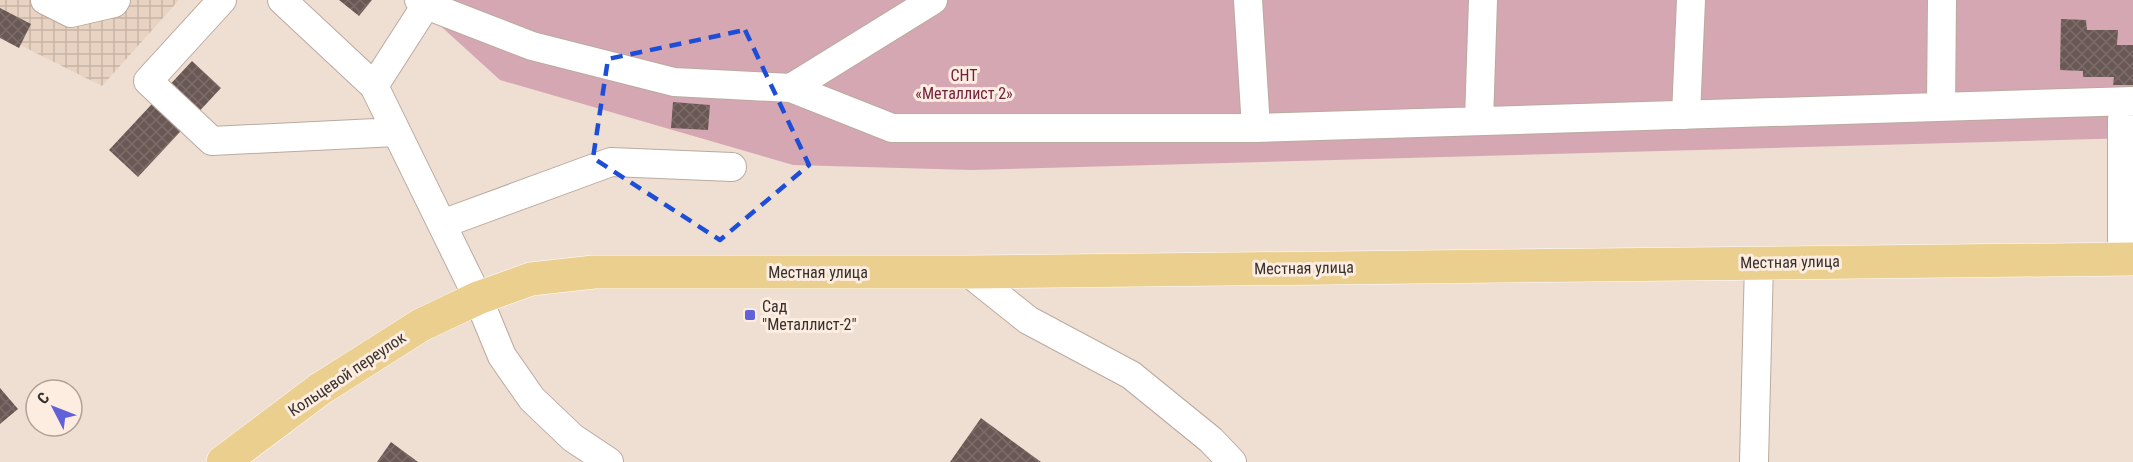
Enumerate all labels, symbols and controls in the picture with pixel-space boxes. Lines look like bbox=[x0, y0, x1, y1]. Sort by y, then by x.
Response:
park label: СНТ «Металлист 2» bbox=[915, 66, 1013, 103]
street label: Местная улица bbox=[1740, 252, 1840, 272]
street label: Местная улица bbox=[1254, 258, 1354, 278]
street label: Местная улица bbox=[768, 263, 868, 282]
place label: Сад "Металлист-2" bbox=[762, 297, 857, 334]
marker: Сад "Металлист-2" bbox=[743, 308, 757, 322]
street label: Кольцевой переулок bbox=[285, 328, 410, 420]
north arrow bbox=[24, 378, 84, 438]
text: С bbox=[33, 389, 53, 408]

